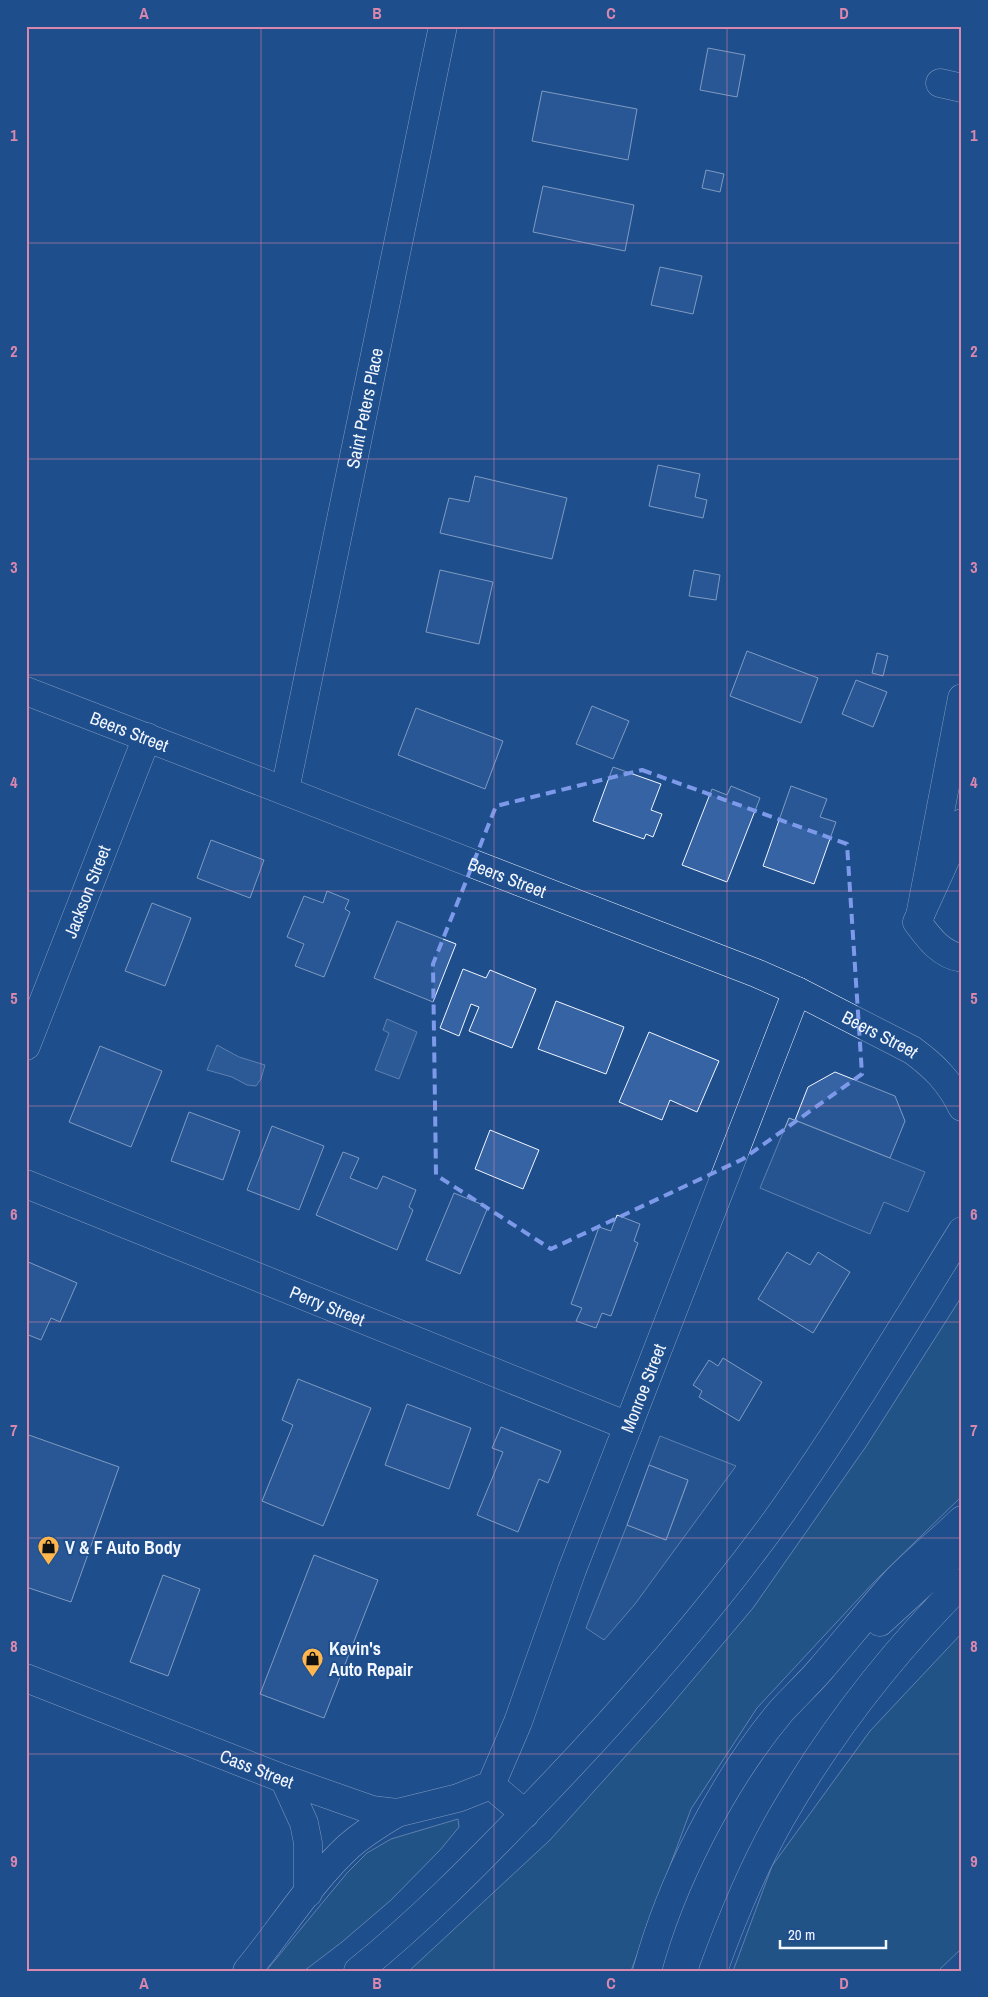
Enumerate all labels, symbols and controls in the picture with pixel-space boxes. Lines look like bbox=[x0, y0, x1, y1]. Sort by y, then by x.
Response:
text: A bbox=[139, 2, 149, 24]
text: B bbox=[372, 2, 382, 24]
text: C bbox=[606, 2, 616, 24]
text: D bbox=[839, 2, 849, 24]
text: 1 bbox=[10, 124, 18, 146]
text: 1 bbox=[970, 124, 978, 146]
text: 2 bbox=[10, 340, 18, 362]
text: 2 bbox=[970, 340, 978, 362]
street label: Saint Peters Place bbox=[339, 346, 389, 471]
text: 3 bbox=[10, 556, 18, 578]
text: 3 bbox=[970, 556, 978, 578]
street label: Beers Street bbox=[87, 705, 172, 757]
text: 4 bbox=[10, 771, 18, 793]
text: 4 bbox=[970, 771, 978, 793]
street label: Jackson Street bbox=[57, 841, 116, 942]
street label: Beers Street bbox=[465, 850, 550, 903]
text: 5 bbox=[10, 987, 18, 1009]
text: 5 bbox=[970, 987, 978, 1009]
street label: Beers Street bbox=[838, 1004, 924, 1063]
text: 6 bbox=[10, 1203, 18, 1225]
text: 6 bbox=[970, 1203, 978, 1225]
street label: Perry Street bbox=[286, 1279, 369, 1332]
street label: Monroe Street bbox=[614, 1340, 671, 1436]
text: 7 bbox=[10, 1419, 18, 1441]
text: 7 bbox=[970, 1419, 978, 1441]
shop icon: V & F Auto Body bbox=[37, 1535, 61, 1566]
place label: V & F Auto Body bbox=[65, 1535, 182, 1560]
text: 8 bbox=[10, 1635, 18, 1657]
text: 8 bbox=[970, 1635, 978, 1657]
place label: Kevin's Auto Repair bbox=[329, 1636, 413, 1682]
shop icon: Kevin's Auto Repair bbox=[301, 1646, 325, 1677]
street label: Cass Street bbox=[216, 1743, 297, 1794]
text: 9 bbox=[10, 1850, 18, 1872]
text: 9 bbox=[970, 1850, 978, 1872]
scale bar bbox=[780, 1917, 887, 1949]
text: 20 m bbox=[788, 1924, 815, 1945]
text: A bbox=[139, 1972, 149, 1994]
text: B bbox=[372, 1972, 382, 1994]
text: C bbox=[606, 1972, 616, 1994]
text: D bbox=[839, 1972, 849, 1994]

